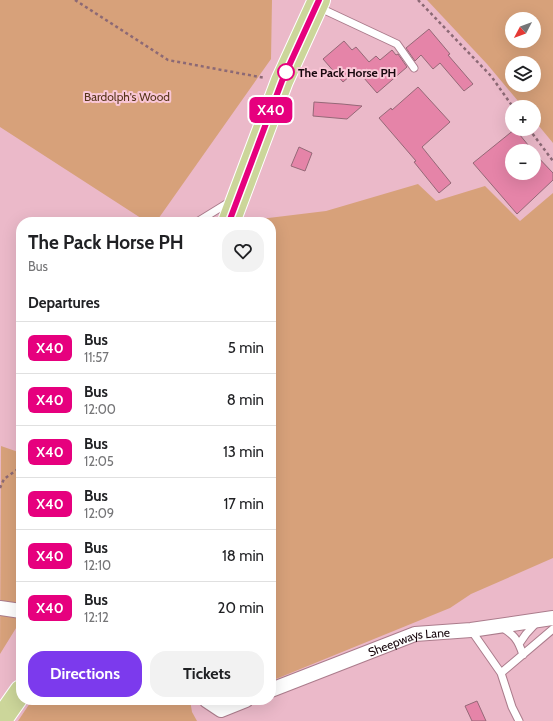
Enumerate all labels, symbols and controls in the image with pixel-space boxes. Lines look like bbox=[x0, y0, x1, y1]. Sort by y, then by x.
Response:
north arrow bbox=[505, 12, 541, 48]
map controls bbox=[505, 12, 541, 180]
button: layers bbox=[505, 56, 541, 92]
marker: The Pack Horse PH bbox=[277, 63, 295, 81]
place label: The Pack Horse PH bbox=[298, 65, 396, 80]
park label: Bardolph's Wood bbox=[84, 89, 170, 104]
line badge: X40 bbox=[248, 97, 294, 123]
button: + bbox=[505, 100, 541, 136]
text: X40 bbox=[257, 101, 285, 119]
button: − bbox=[505, 144, 541, 180]
button: heart bbox=[222, 230, 264, 272]
text: The Pack Horse PH bbox=[28, 231, 184, 254]
text: Bus bbox=[28, 258, 48, 274]
text: Departures bbox=[28, 294, 100, 312]
text: Bus bbox=[84, 331, 108, 349]
text: X40 bbox=[36, 339, 64, 357]
text: 5 min bbox=[228, 339, 264, 357]
text: 11:57 bbox=[84, 349, 109, 365]
text: Bus bbox=[84, 383, 108, 401]
text: X40 bbox=[36, 391, 64, 409]
text: 8 min bbox=[227, 391, 264, 409]
text: 12:00 bbox=[84, 401, 116, 417]
text: Bus bbox=[84, 435, 108, 453]
text: X40 bbox=[36, 443, 64, 461]
text: 13 min bbox=[223, 443, 264, 461]
text: 12:05 bbox=[84, 453, 114, 469]
text: Bus bbox=[84, 487, 108, 505]
text: X40 bbox=[36, 495, 64, 513]
text: 17 min bbox=[223, 495, 264, 513]
text: 12:09 bbox=[84, 505, 114, 521]
text: Bus bbox=[84, 539, 108, 557]
text: X40 bbox=[36, 547, 64, 565]
text: 18 min bbox=[222, 547, 264, 565]
text: 12:10 bbox=[84, 557, 111, 573]
text: Bus bbox=[84, 591, 108, 609]
text: X40 bbox=[36, 599, 64, 617]
text: 20 min bbox=[218, 599, 264, 617]
text: 12:12 bbox=[84, 609, 109, 625]
street label: Sheepways Lane bbox=[366, 624, 450, 659]
button: Directions bbox=[28, 651, 142, 697]
button: Tickets bbox=[150, 651, 264, 697]

